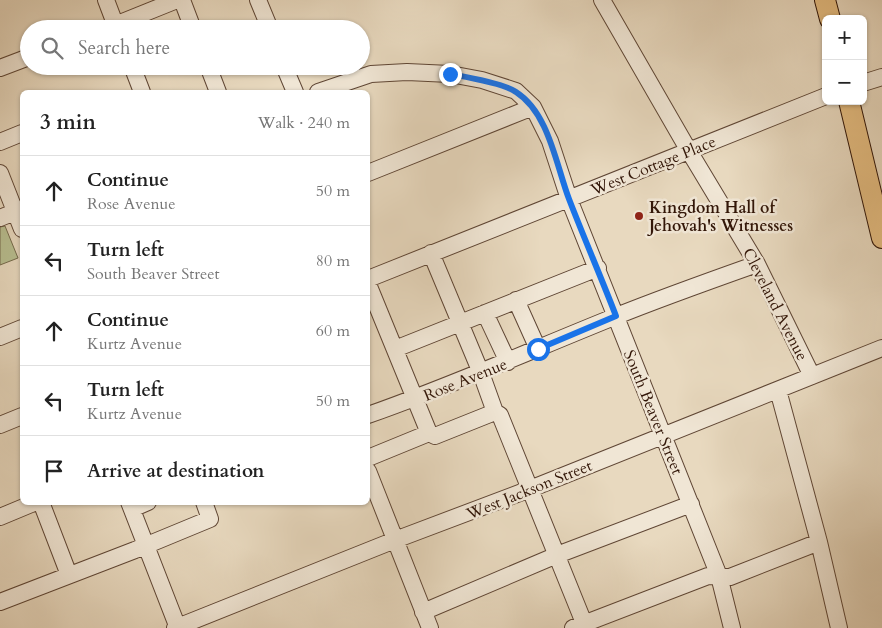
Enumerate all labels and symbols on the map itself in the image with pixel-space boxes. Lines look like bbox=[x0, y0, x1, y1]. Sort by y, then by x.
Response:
route end bbox=[439, 63, 462, 86]
street label: West Cottage Place bbox=[587, 131, 719, 201]
place label: Kingdom Hall of Jehovah's Witnesses bbox=[647, 197, 793, 237]
marker: Kingdom Hall of Jehovah's Witnesses bbox=[633, 210, 645, 222]
street label: Cleveland Avenue bbox=[737, 244, 813, 365]
route start bbox=[527, 338, 550, 361]
street label: South Beaver Street bbox=[618, 347, 688, 478]
street label: Rose Avenue bbox=[420, 353, 511, 407]
street label: West Jackson Street bbox=[462, 455, 595, 526]

